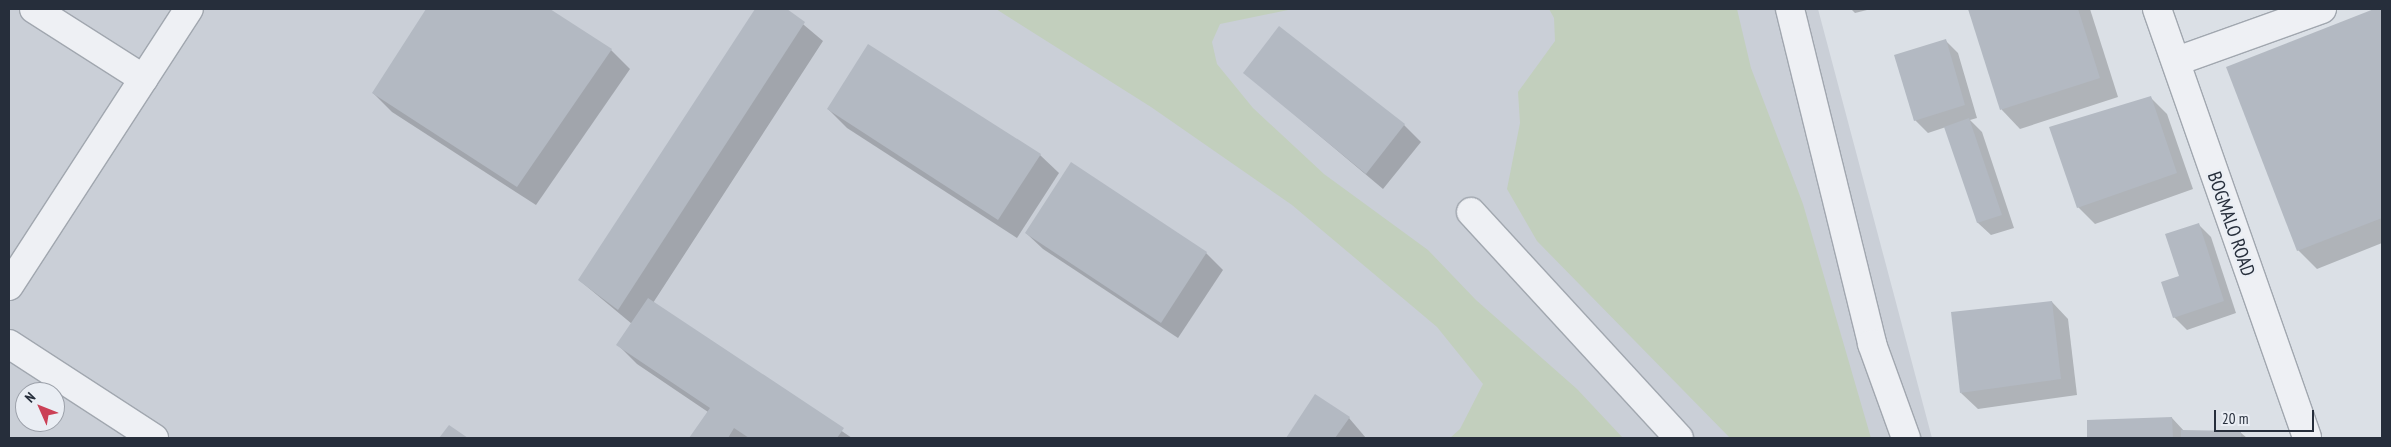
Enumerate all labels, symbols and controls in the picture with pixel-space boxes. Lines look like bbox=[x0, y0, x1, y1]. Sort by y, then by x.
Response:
street label: BOGMALO ROAD bbox=[2203, 169, 2259, 279]
north arrow bbox=[15, 382, 65, 432]
text: N bbox=[21, 388, 39, 406]
scale bar bbox=[2216, 400, 2316, 432]
text: 20 m bbox=[2222, 409, 2248, 428]

